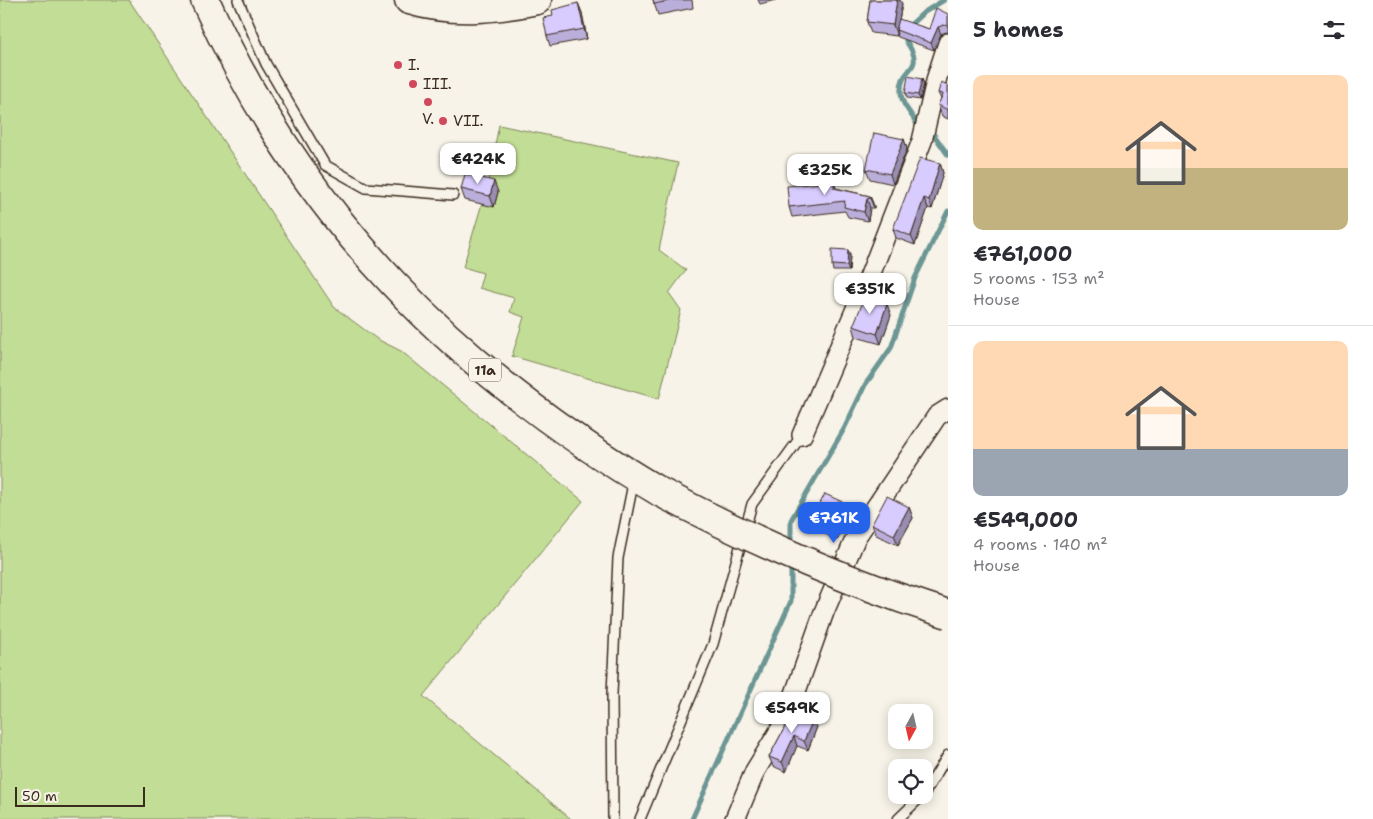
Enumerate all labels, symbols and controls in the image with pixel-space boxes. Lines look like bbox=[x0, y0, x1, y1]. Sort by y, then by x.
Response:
text: 5 homes bbox=[973, 16, 1064, 44]
icon: filters bbox=[1320, 16, 1348, 44]
place label: I. bbox=[408, 55, 420, 75]
marker: I. bbox=[392, 59, 404, 71]
place label: III. bbox=[423, 74, 452, 94]
marker: III. bbox=[407, 78, 419, 90]
marker: V. bbox=[422, 96, 434, 108]
icon: home bbox=[1116, 108, 1206, 198]
place label: V. bbox=[422, 109, 434, 129]
place label: VII. bbox=[453, 111, 483, 131]
marker: VII. bbox=[437, 115, 449, 127]
pin: €424K bbox=[443, 142, 513, 185]
text: €424K bbox=[451, 148, 505, 169]
pin: €325K bbox=[790, 154, 860, 196]
text: €325K bbox=[798, 159, 852, 180]
text: €761,000 bbox=[973, 240, 1072, 268]
text: 5 rooms · 153 m² bbox=[973, 268, 1105, 289]
pin: €351K bbox=[835, 272, 905, 315]
text: €351K bbox=[845, 278, 895, 299]
text: House bbox=[973, 289, 1020, 310]
road number: 11a bbox=[469, 358, 501, 382]
icon: home bbox=[1116, 373, 1206, 463]
pin: €761K bbox=[799, 502, 869, 544]
text: €549,000 bbox=[973, 506, 1078, 534]
text: €761K bbox=[809, 507, 859, 528]
text: 4 rooms · 140 m² bbox=[973, 534, 1108, 555]
text: House bbox=[973, 555, 1020, 576]
pin: €549K bbox=[757, 692, 827, 734]
text: €549K bbox=[765, 697, 819, 718]
north arrow bbox=[888, 704, 932, 749]
map controls bbox=[888, 704, 933, 804]
button: locate bbox=[888, 759, 933, 804]
scale bar bbox=[15, 784, 145, 807]
text: 50 m bbox=[22, 787, 57, 805]

